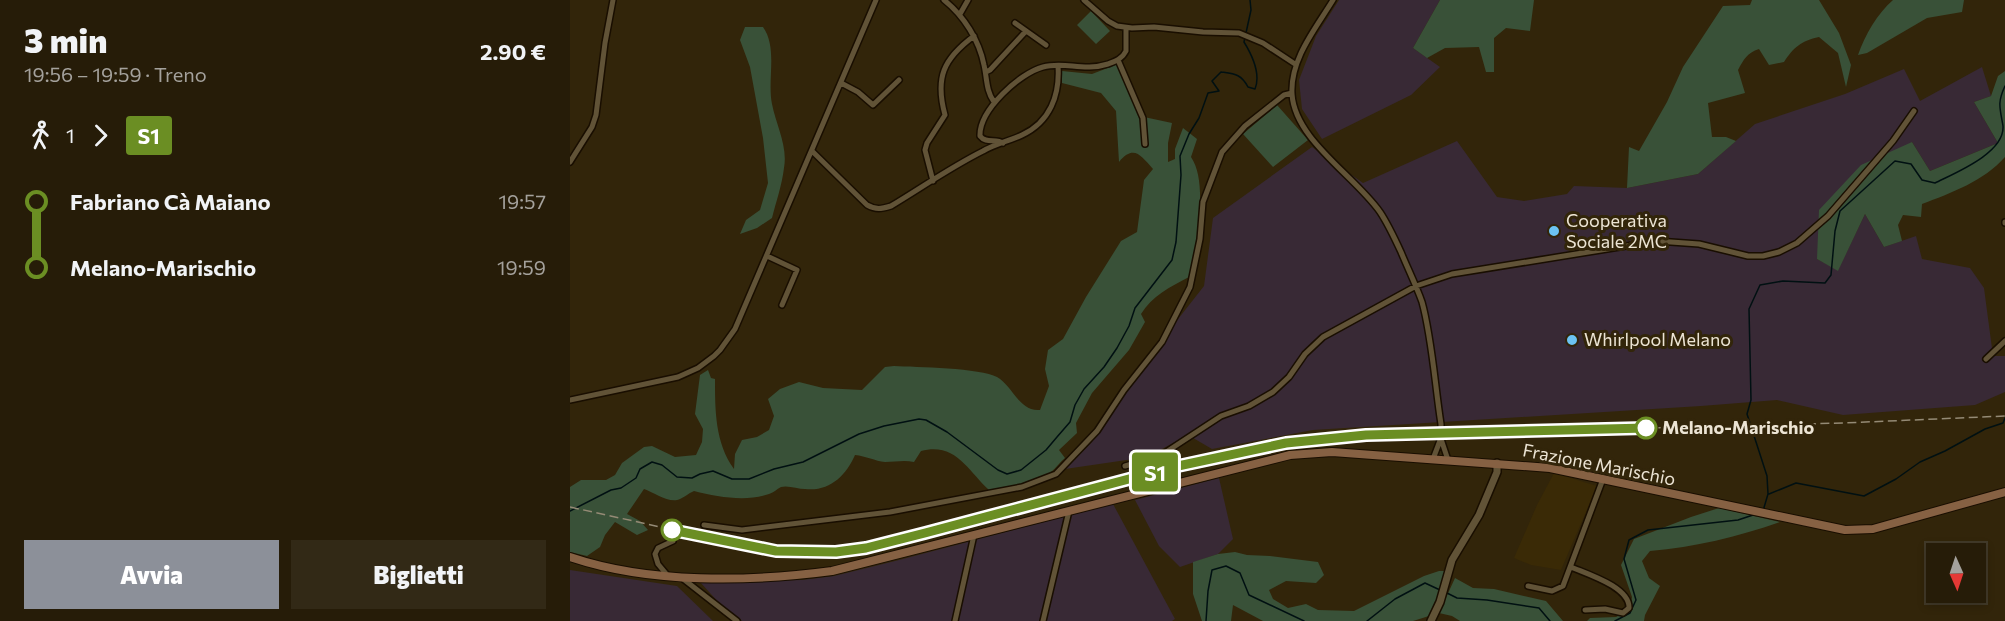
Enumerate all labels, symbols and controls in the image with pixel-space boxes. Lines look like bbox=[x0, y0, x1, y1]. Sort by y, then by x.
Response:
text: 3 min bbox=[24, 19, 107, 60]
text: 2.90 € bbox=[480, 38, 546, 65]
text: 19:56 – 19:59 · Treno bbox=[24, 62, 207, 86]
icon: walk bbox=[24, 119, 57, 152]
icon: forward bbox=[84, 119, 117, 152]
text: 1 bbox=[66, 123, 75, 147]
text: S1 bbox=[138, 123, 160, 148]
text: Fabriano Cà Maiano bbox=[70, 188, 271, 215]
text: 19:57 bbox=[499, 189, 546, 213]
place label: Cooperativa Sociale 2MC bbox=[1566, 209, 1667, 252]
marker: Cooperativa Sociale 2MC bbox=[1547, 224, 1561, 238]
text: Melano-Marischio bbox=[70, 254, 256, 281]
text: 19:59 bbox=[497, 255, 546, 279]
place label: Whirlpool Melano bbox=[1584, 328, 1731, 350]
marker: Whirlpool Melano bbox=[1565, 333, 1579, 347]
place label: Melano-Marischio bbox=[1662, 416, 1814, 438]
marker: Melano-Marischio bbox=[1635, 417, 1657, 439]
street label: Frazione Marischio bbox=[1521, 438, 1677, 490]
line badge: S1 bbox=[1128, 452, 1182, 492]
text: S1 bbox=[1144, 460, 1166, 485]
unlabelled marker bbox=[661, 519, 683, 541]
button: Avvia bbox=[24, 540, 279, 609]
button: Biglietti bbox=[291, 540, 546, 609]
north arrow bbox=[1926, 543, 1986, 603]
map controls bbox=[1926, 543, 1986, 603]

